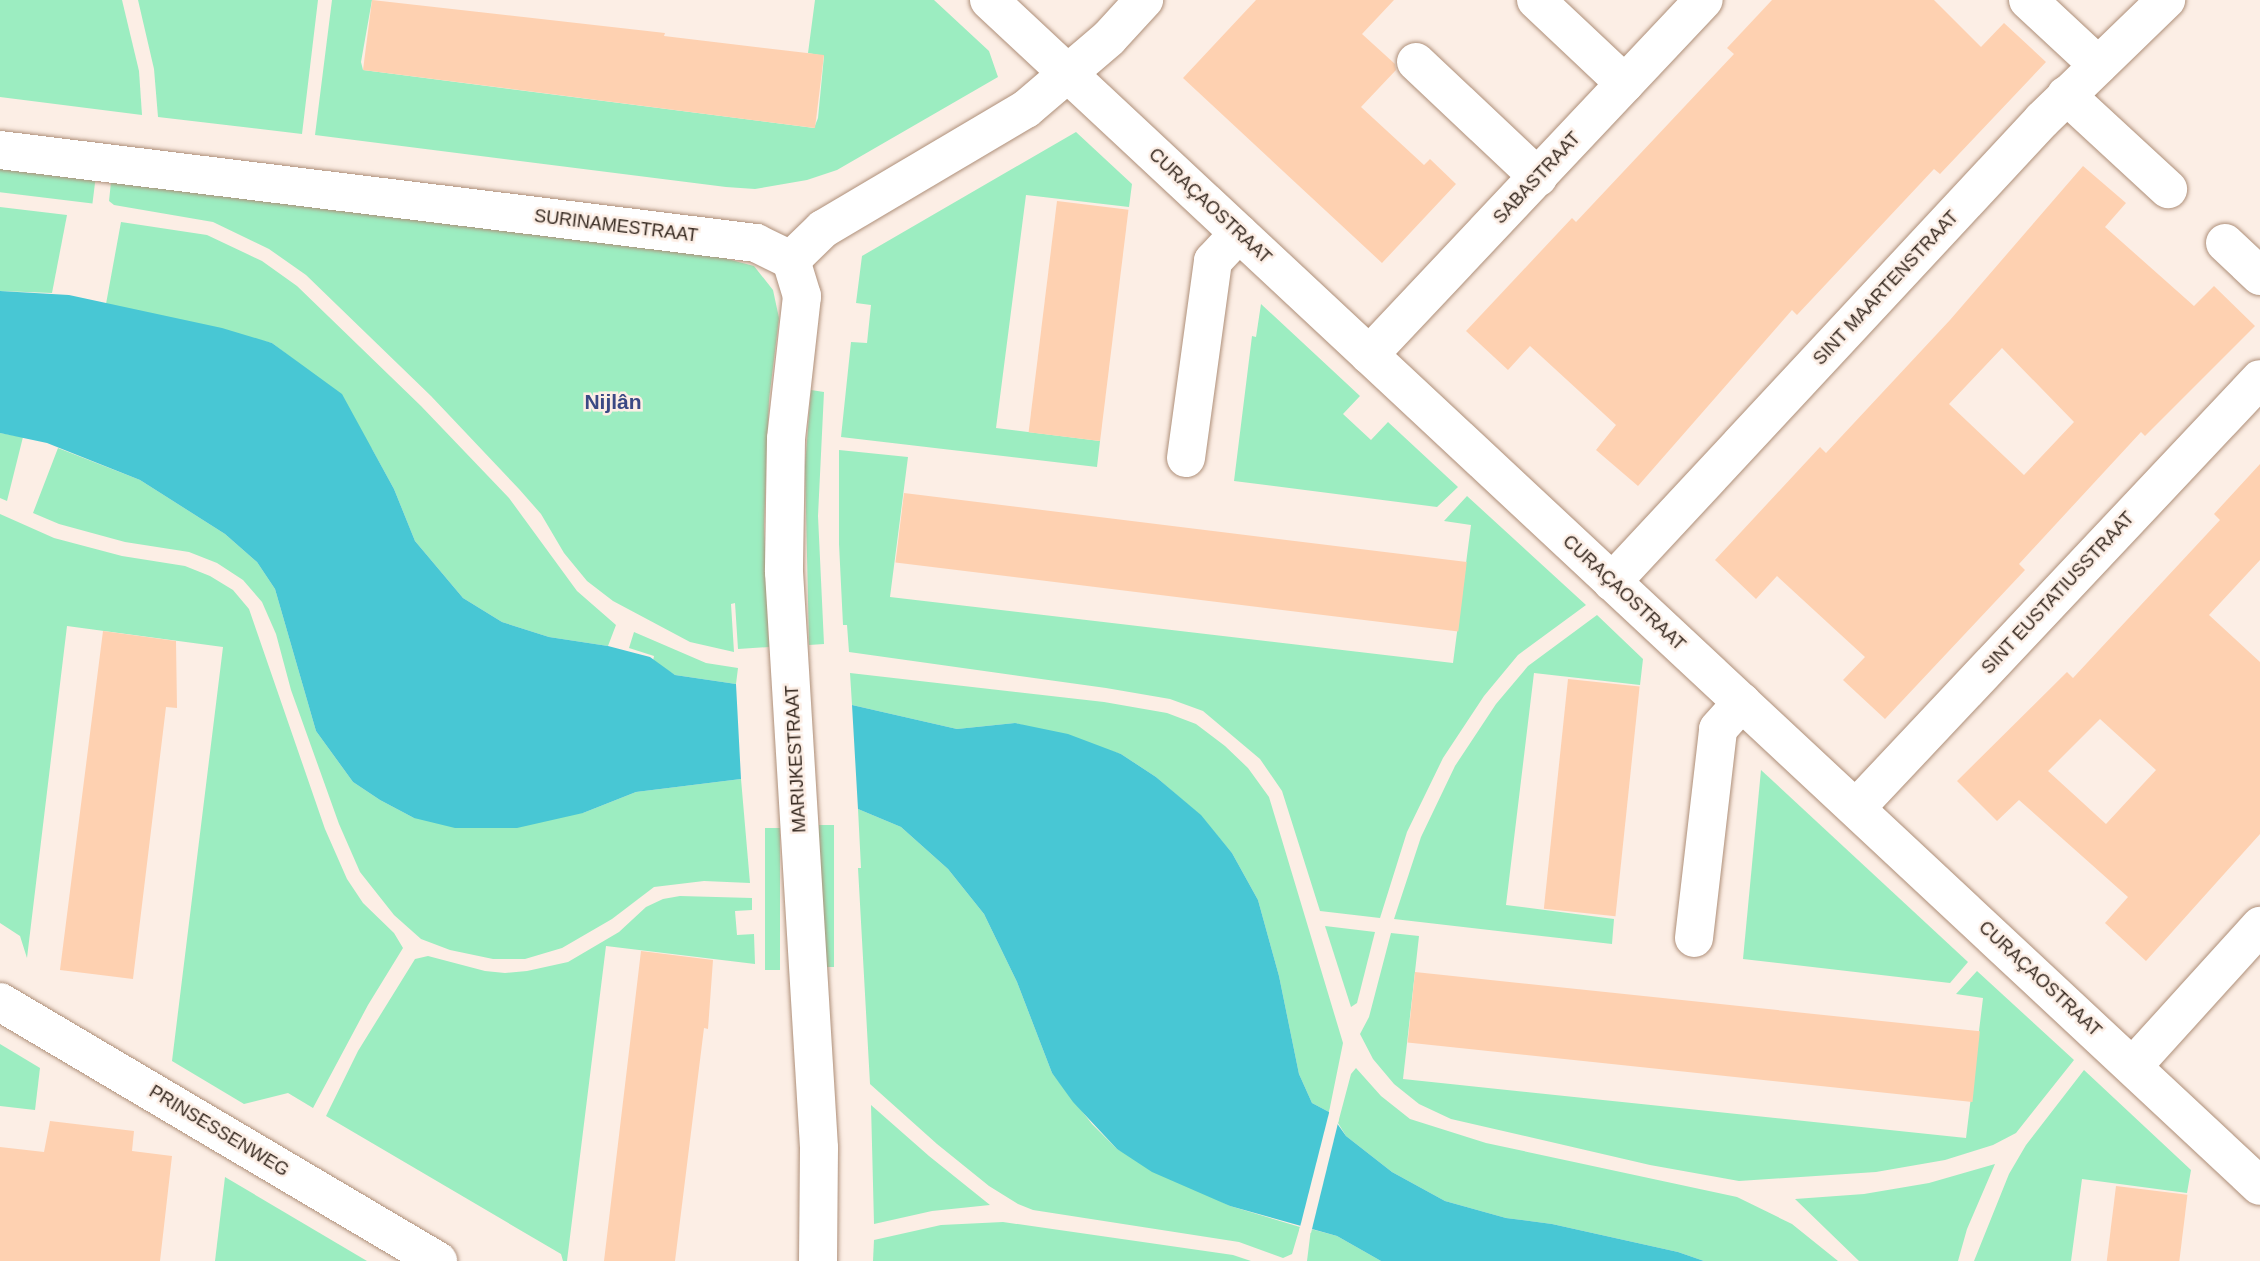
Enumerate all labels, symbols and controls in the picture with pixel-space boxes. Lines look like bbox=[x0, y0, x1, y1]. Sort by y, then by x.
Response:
street label: SABASTRAAT bbox=[1489, 128, 1585, 228]
street label: CURAÇAOSTRAAT bbox=[1144, 144, 1276, 268]
street label: SURINAMESTRAAT bbox=[533, 205, 699, 247]
street label: SINT MAARTENSTRAAT bbox=[1809, 206, 1963, 370]
district label: Nijlân bbox=[584, 389, 642, 415]
street label: SINT EUSTATIUSSTRAAT bbox=[1977, 507, 2139, 679]
street label: CURAÇAOSTRAAT bbox=[1558, 531, 1690, 655]
street label: MARIJKESTRAAT bbox=[781, 685, 811, 833]
street label: CURAÇAOSTRAAT bbox=[1974, 917, 2106, 1041]
street label: PRINSESSENWEG bbox=[145, 1081, 293, 1181]

